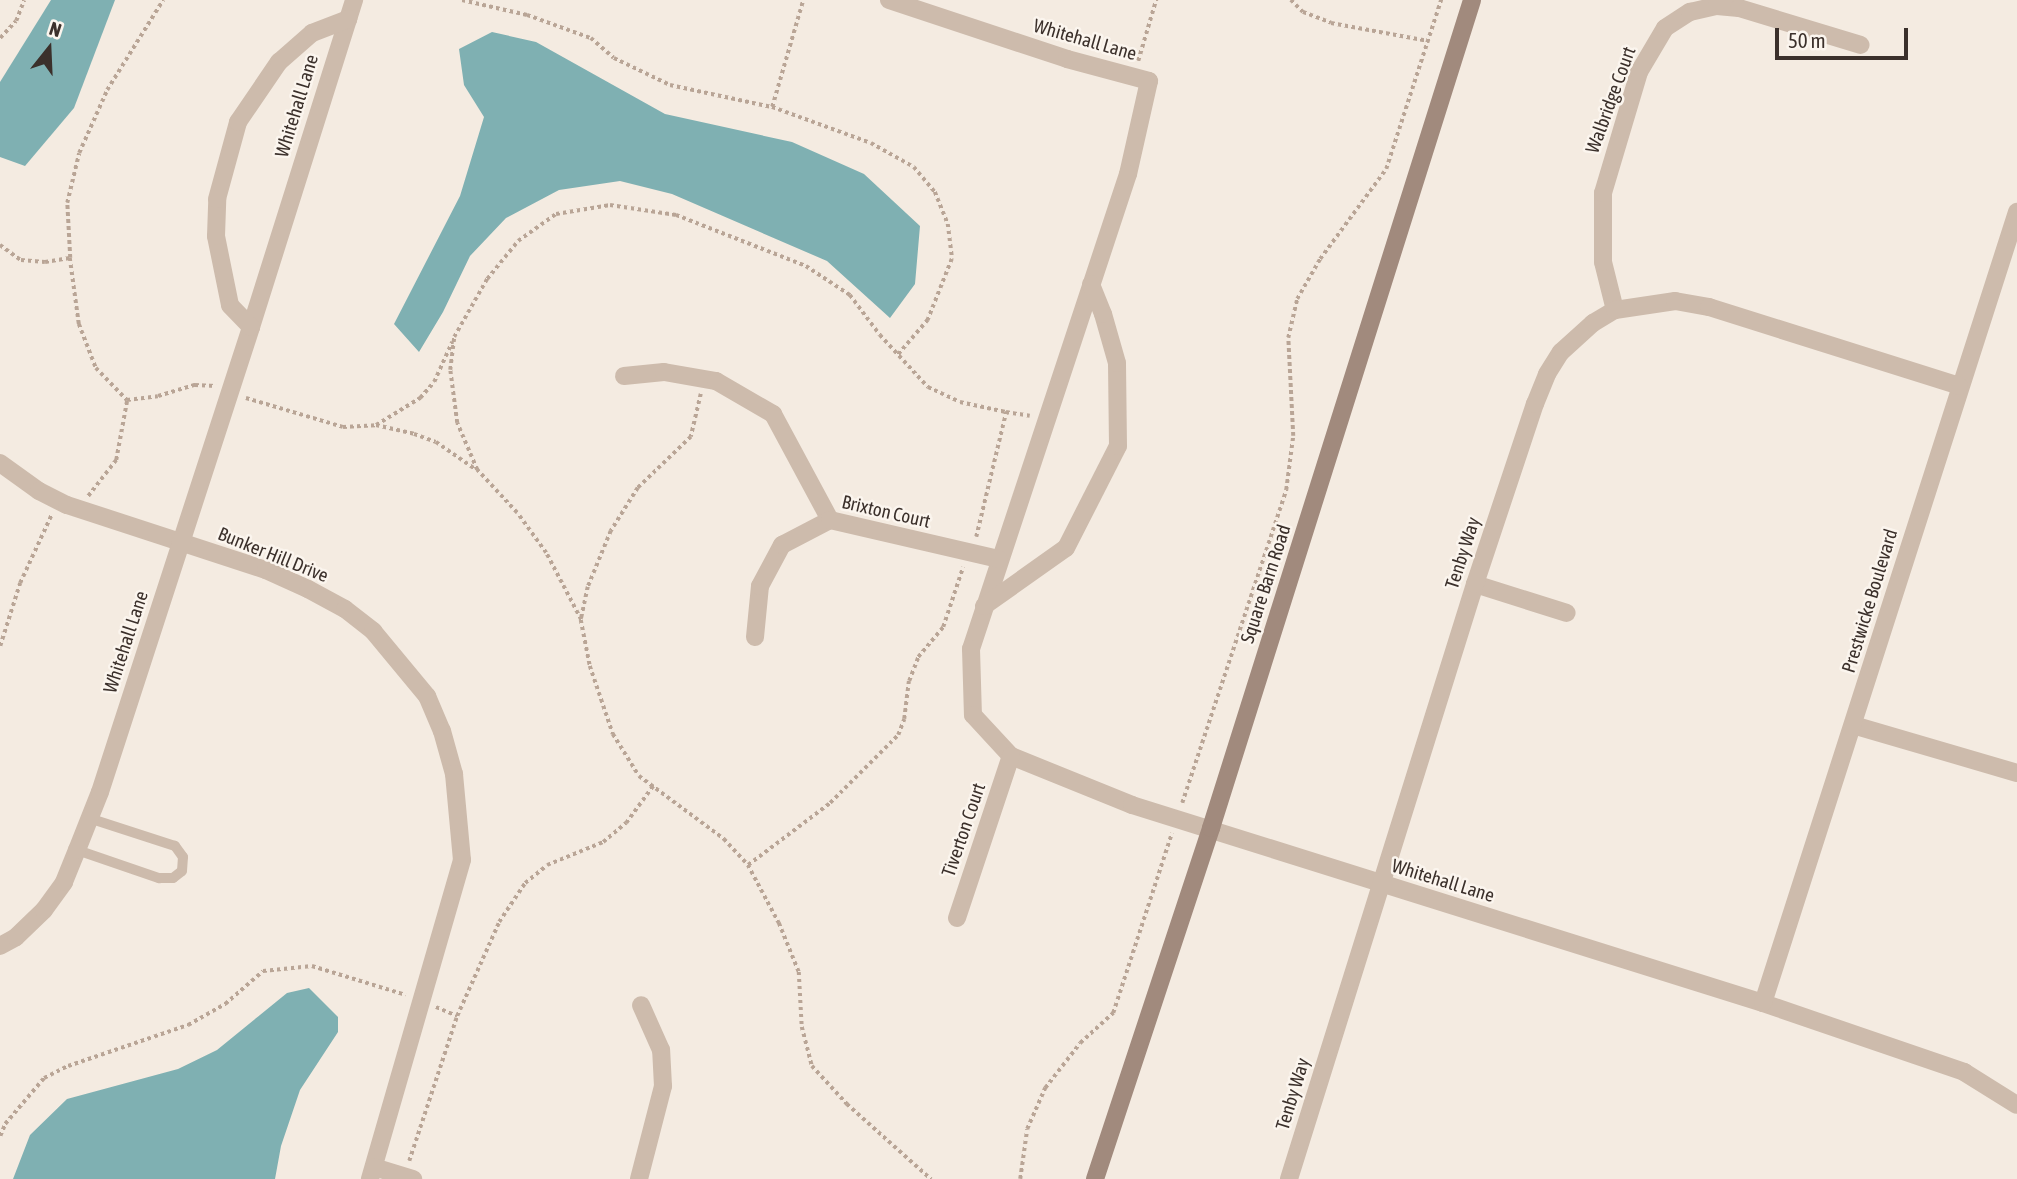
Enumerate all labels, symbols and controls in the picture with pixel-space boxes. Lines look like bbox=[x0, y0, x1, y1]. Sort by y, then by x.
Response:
north arrow bbox=[14, 14, 84, 84]
street label: Whitehall Lane bbox=[1031, 14, 1139, 66]
scale bar bbox=[1779, 14, 1912, 58]
text: N bbox=[47, 17, 64, 41]
text: 50 m bbox=[1788, 28, 1826, 52]
street label: Walbridge Court bbox=[1581, 44, 1641, 156]
street label: Whitehall Lane bbox=[271, 52, 323, 160]
street label: Brixton Court bbox=[839, 491, 933, 533]
street label: Tenby Way bbox=[1441, 514, 1485, 592]
street label: Bunker Hill Drive bbox=[214, 522, 332, 588]
street label: Square Barn Road bbox=[1236, 522, 1296, 646]
street label: Prestwicke Boulevard bbox=[1837, 526, 1903, 676]
street label: Whitehall Lane bbox=[99, 588, 153, 696]
street label: Tiverton Court bbox=[937, 780, 991, 880]
street label: Whitehall Lane bbox=[1389, 855, 1497, 907]
street label: Tenby Way bbox=[1271, 1055, 1315, 1133]

